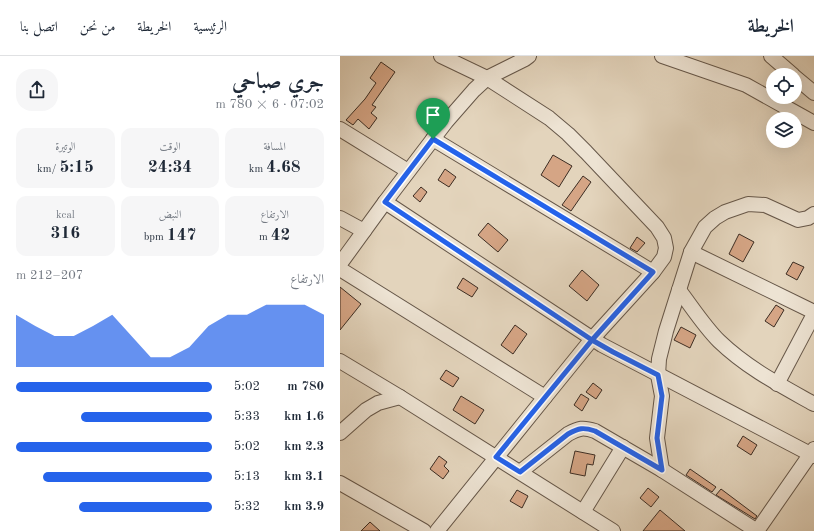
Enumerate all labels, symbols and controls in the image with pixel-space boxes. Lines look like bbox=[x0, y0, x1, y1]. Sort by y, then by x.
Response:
text: الخريطة bbox=[748, 18, 794, 37]
text: اتصل بنا bbox=[20, 20, 58, 34]
text: من نحن bbox=[80, 20, 115, 34]
text: الخريطة bbox=[137, 20, 171, 34]
text: الرئيسية bbox=[193, 20, 227, 34]
map controls bbox=[766, 68, 802, 148]
button: locate bbox=[766, 68, 802, 104]
button: share bbox=[16, 69, 58, 111]
text: جري صباحي bbox=[232, 71, 324, 93]
text: 07:02 · 6 × 780 m bbox=[216, 98, 324, 111]
pin bbox=[416, 98, 450, 139]
icon: arrive bbox=[422, 104, 444, 126]
button: layers bbox=[766, 112, 802, 148]
text: الوتيرة bbox=[55, 142, 75, 153]
text: الوقت bbox=[159, 142, 181, 153]
text: المسافة bbox=[263, 142, 286, 153]
text: 5:15 bbox=[59, 159, 94, 176]
text: 24:34 bbox=[148, 159, 192, 176]
text: 4.68 bbox=[266, 159, 301, 176]
text: /km bbox=[37, 164, 59, 175]
text: km bbox=[249, 164, 266, 175]
text: kcal bbox=[56, 210, 75, 221]
text: النبض bbox=[159, 210, 181, 221]
text: الارتفاع bbox=[260, 210, 289, 221]
text: 316 bbox=[51, 225, 80, 242]
text: 147 bbox=[167, 227, 196, 244]
text: 42 bbox=[271, 227, 290, 244]
text: bpm bbox=[144, 232, 167, 243]
text: m bbox=[259, 232, 271, 243]
text: 207–212 m bbox=[16, 269, 83, 282]
text: الارتفاع bbox=[290, 273, 324, 286]
text: 5:02 bbox=[234, 380, 260, 393]
text: 780 m bbox=[287, 380, 324, 393]
text: 5:33 bbox=[234, 410, 260, 423]
text: 1.6 km bbox=[284, 410, 324, 423]
text: 5:02 bbox=[234, 440, 260, 453]
text: 2.3 km bbox=[284, 440, 324, 453]
text: 5:13 bbox=[234, 470, 260, 483]
text: 3.1 km bbox=[284, 470, 324, 483]
text: 5:32 bbox=[234, 500, 260, 513]
text: 3.9 km bbox=[284, 500, 324, 513]

